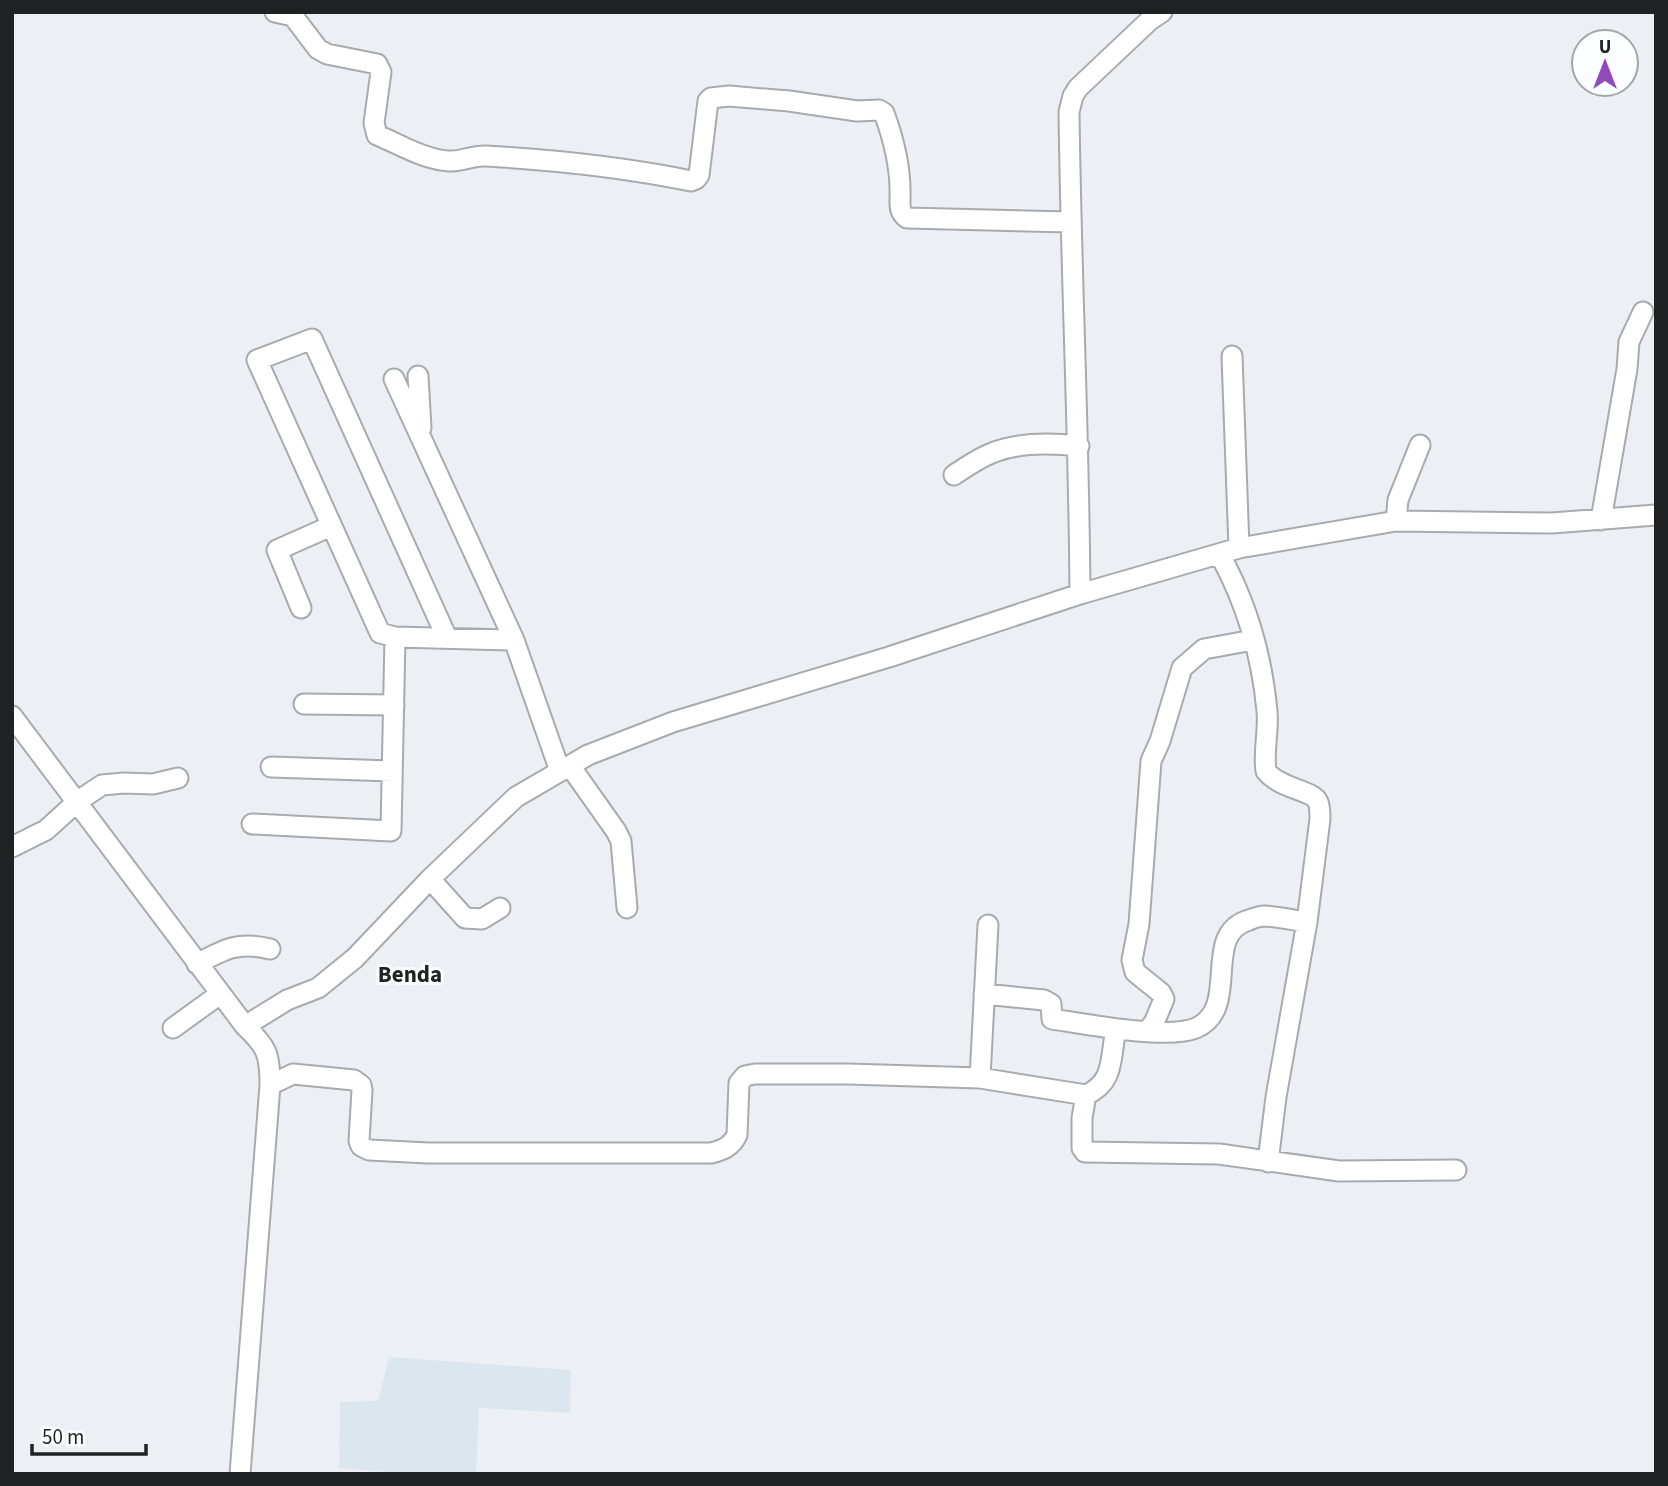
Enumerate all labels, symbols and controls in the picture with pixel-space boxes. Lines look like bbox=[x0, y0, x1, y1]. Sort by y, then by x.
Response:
north arrow bbox=[1570, 28, 1640, 98]
text: U bbox=[1599, 34, 1611, 61]
district label: Benda bbox=[378, 958, 442, 991]
scale bar bbox=[32, 1412, 145, 1456]
text: 50 m bbox=[42, 1422, 84, 1452]

